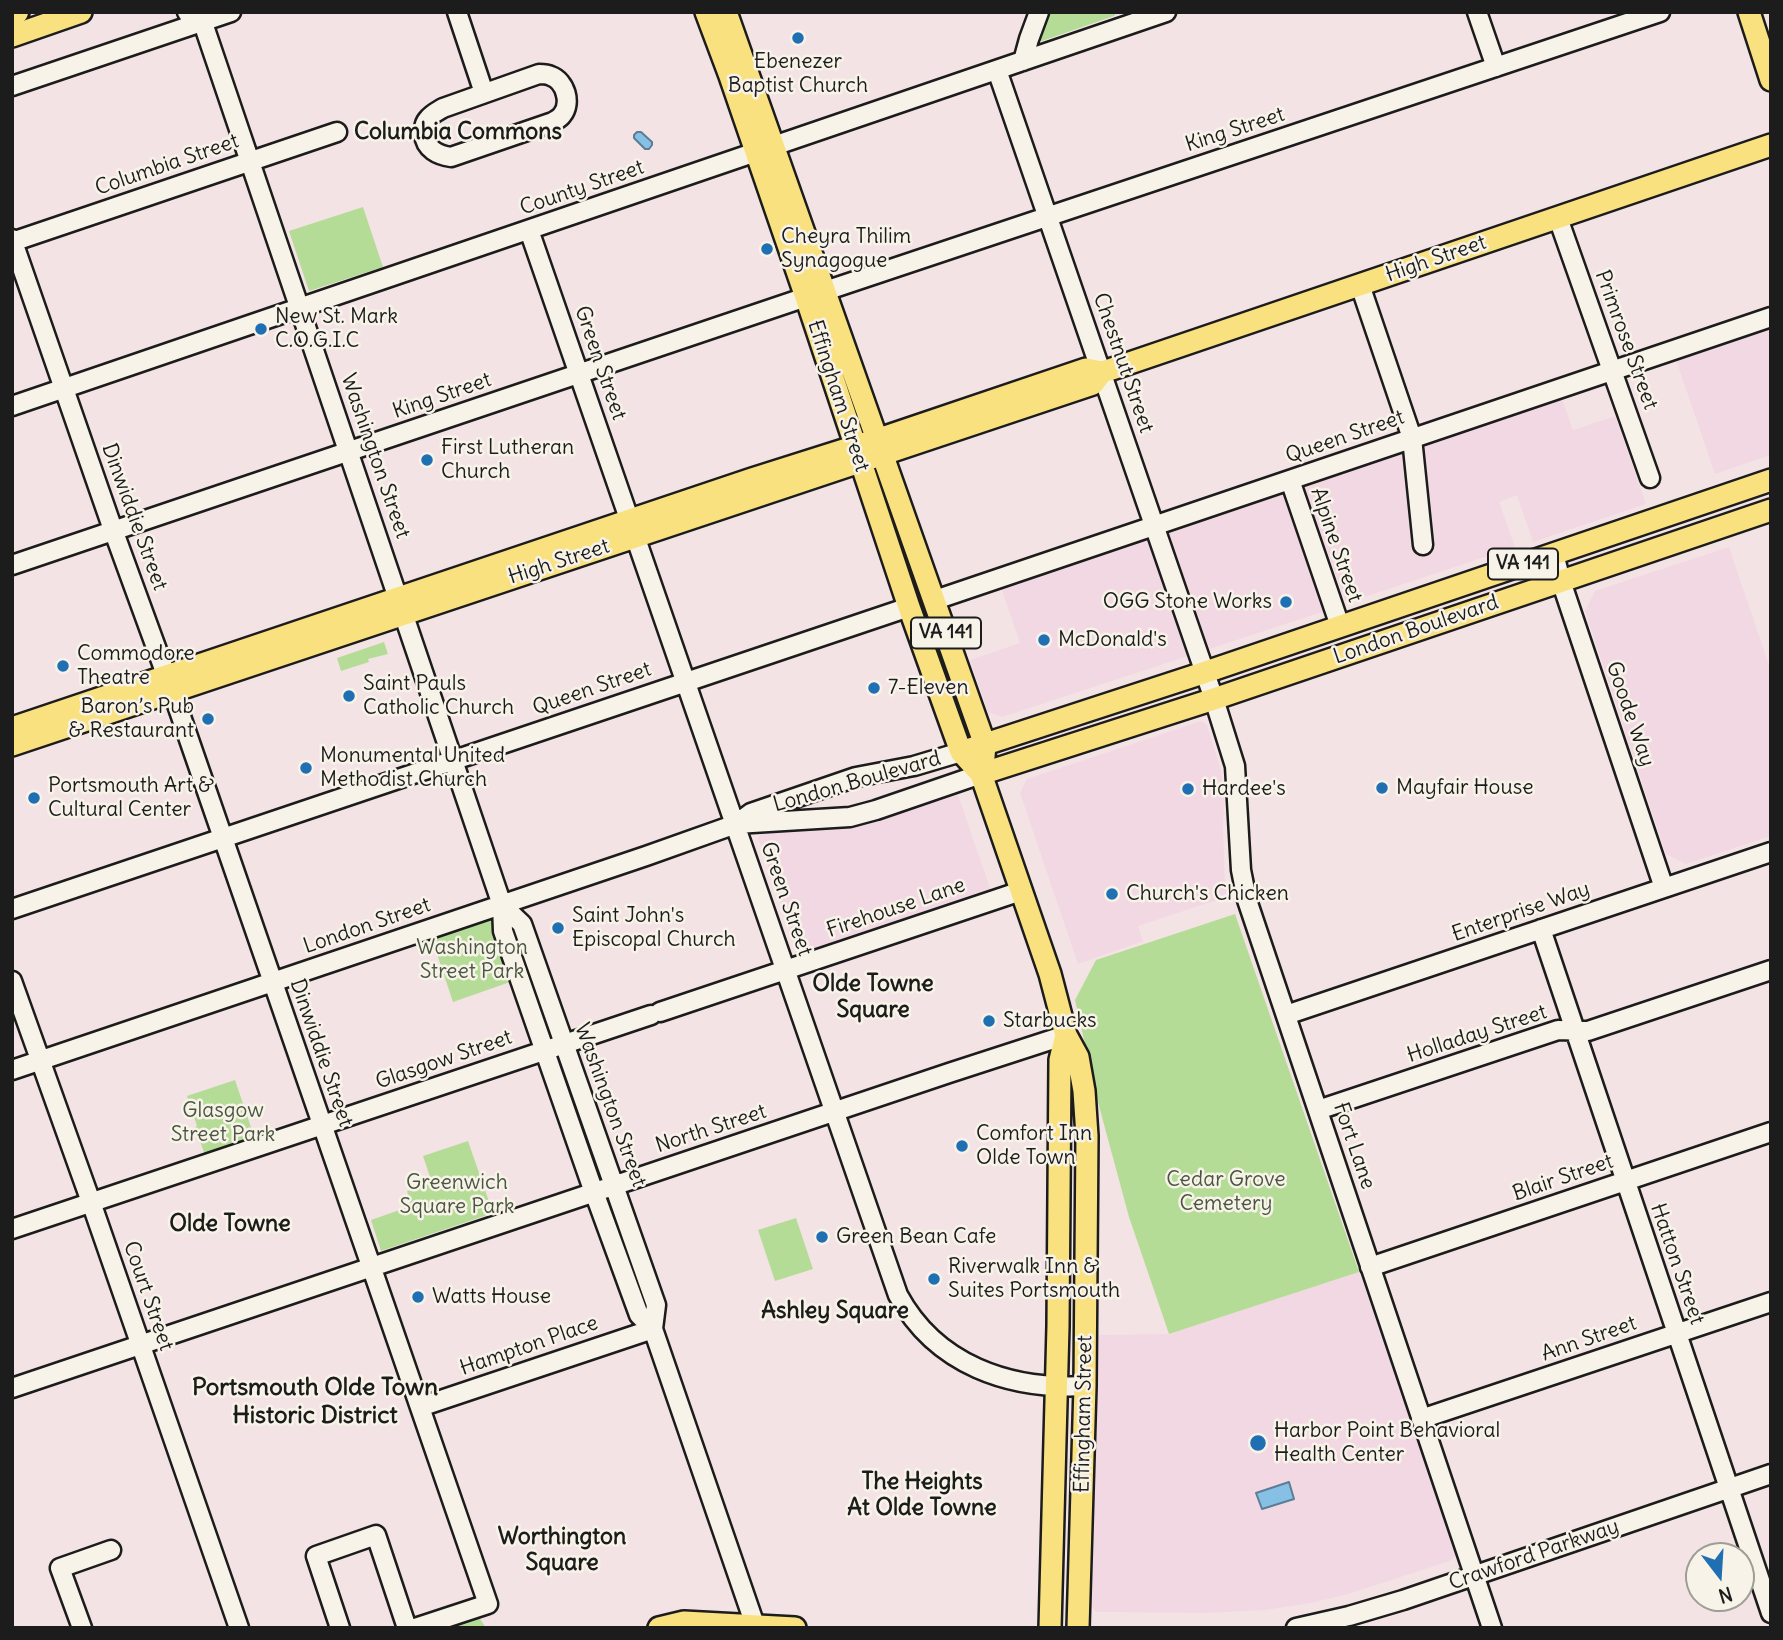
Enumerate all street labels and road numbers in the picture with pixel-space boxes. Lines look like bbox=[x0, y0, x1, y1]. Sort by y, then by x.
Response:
street label: King Street bbox=[1182, 102, 1288, 158]
street label: Columbia Street bbox=[92, 129, 242, 201]
street label: County Street bbox=[517, 155, 647, 221]
street label: High Street bbox=[1382, 230, 1490, 288]
street label: Primrose Street bbox=[1589, 267, 1663, 413]
street label: Chestnut Street bbox=[1087, 290, 1159, 436]
street label: Green Street bbox=[569, 303, 631, 423]
street label: Effingham Street bbox=[802, 317, 874, 475]
street label: King Street bbox=[389, 367, 495, 425]
street label: Washington Street bbox=[335, 370, 415, 542]
street label: Queen Street bbox=[1282, 405, 1408, 469]
street label: Dinwiddie Street bbox=[96, 440, 172, 594]
street label: Alpine Street bbox=[1305, 484, 1367, 606]
street label: High Street bbox=[505, 534, 613, 590]
road number: VA 141 bbox=[1488, 548, 1558, 580]
street label: London Boulevard bbox=[1330, 590, 1502, 670]
road number: VA 141 bbox=[911, 618, 981, 648]
street label: Queen Street bbox=[529, 657, 655, 721]
street label: Goode Way bbox=[1600, 658, 1660, 770]
street label: London Boulevard bbox=[770, 746, 944, 818]
street label: Green Street bbox=[755, 839, 817, 959]
street label: Firehouse Lane bbox=[824, 873, 968, 943]
street label: Enterprise Way bbox=[1449, 877, 1593, 947]
street label: London Street bbox=[300, 893, 434, 959]
street label: Dinwiddie Street bbox=[284, 976, 358, 1130]
street label: Holladay Street bbox=[1404, 1000, 1550, 1068]
street label: Washington Street bbox=[569, 1020, 651, 1190]
street label: Glasgow Street bbox=[373, 1025, 515, 1095]
street label: North Street bbox=[652, 1099, 770, 1159]
street label: Fort Lane bbox=[1327, 1099, 1381, 1193]
street label: Blair Street bbox=[1509, 1149, 1617, 1207]
street label: Hatton Street bbox=[1645, 1200, 1709, 1328]
street label: Court Street bbox=[117, 1238, 179, 1354]
street label: Hampton Place bbox=[457, 1311, 601, 1381]
street label: Ann Street bbox=[1538, 1311, 1640, 1367]
street label: Effingham Street bbox=[1070, 1335, 1098, 1493]
street label: Crawford Parkway bbox=[1446, 1514, 1622, 1596]

